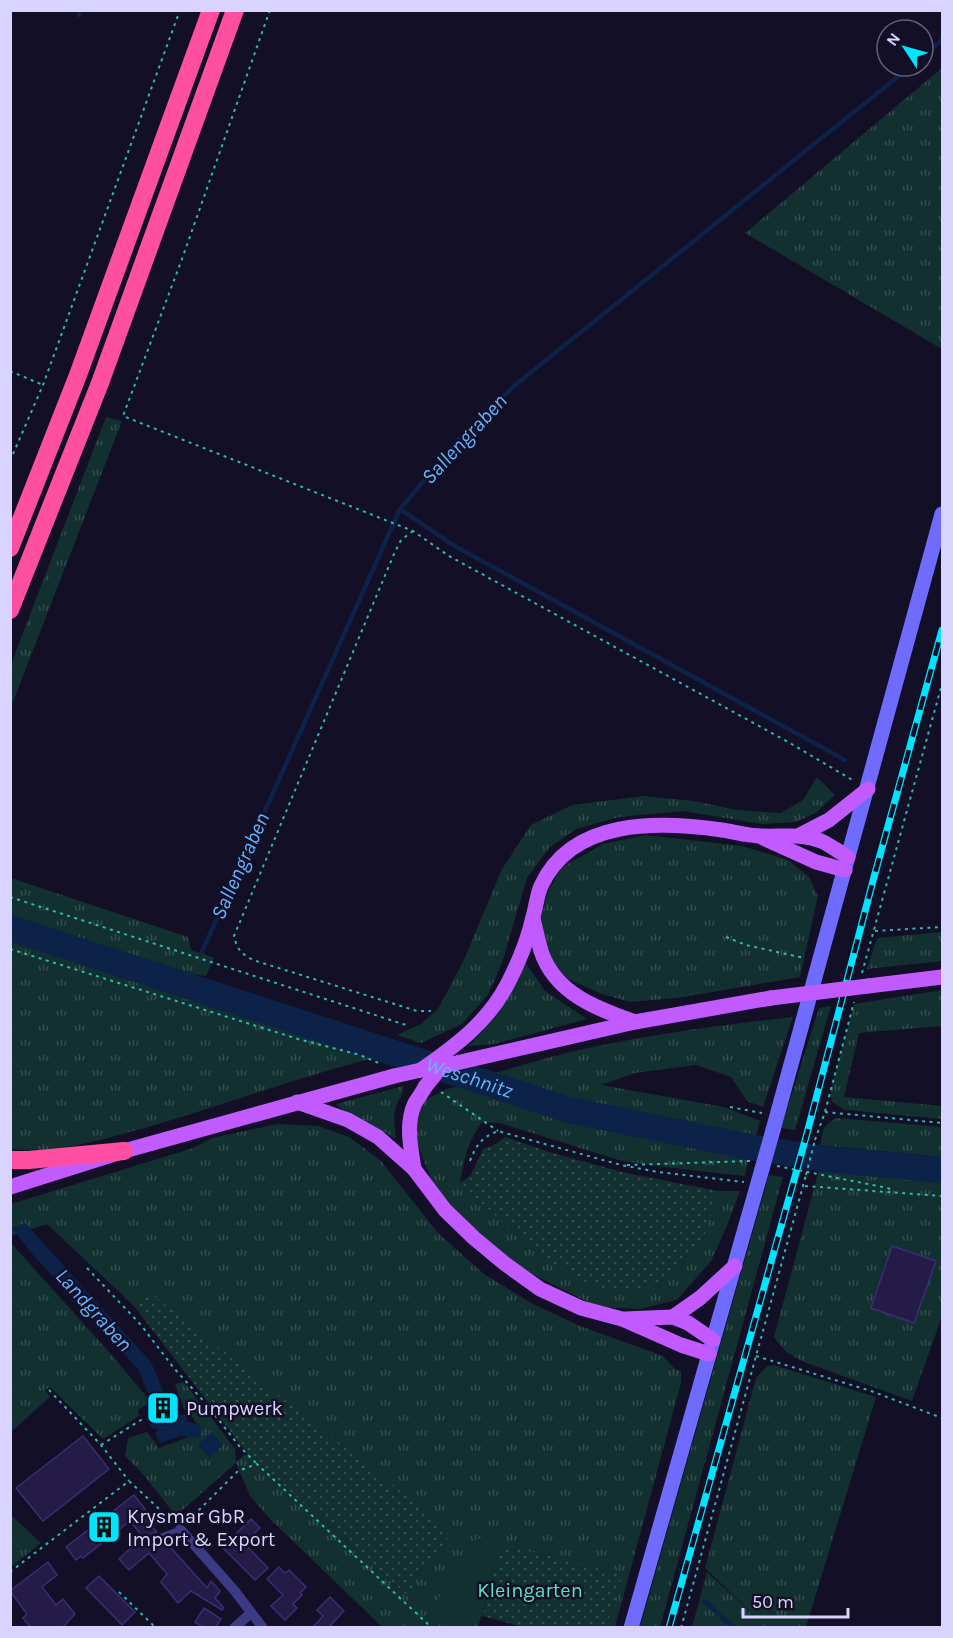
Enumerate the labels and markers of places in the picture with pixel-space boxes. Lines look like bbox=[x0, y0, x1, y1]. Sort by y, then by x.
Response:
building icon: Pumpwerk bbox=[145, 1390, 181, 1426]
place label: Pumpwerk bbox=[186, 1397, 283, 1420]
place label: Krysmar GbR Import & Export bbox=[127, 1505, 276, 1551]
building icon: Krysmar GbR Import & Export bbox=[86, 1509, 122, 1545]

